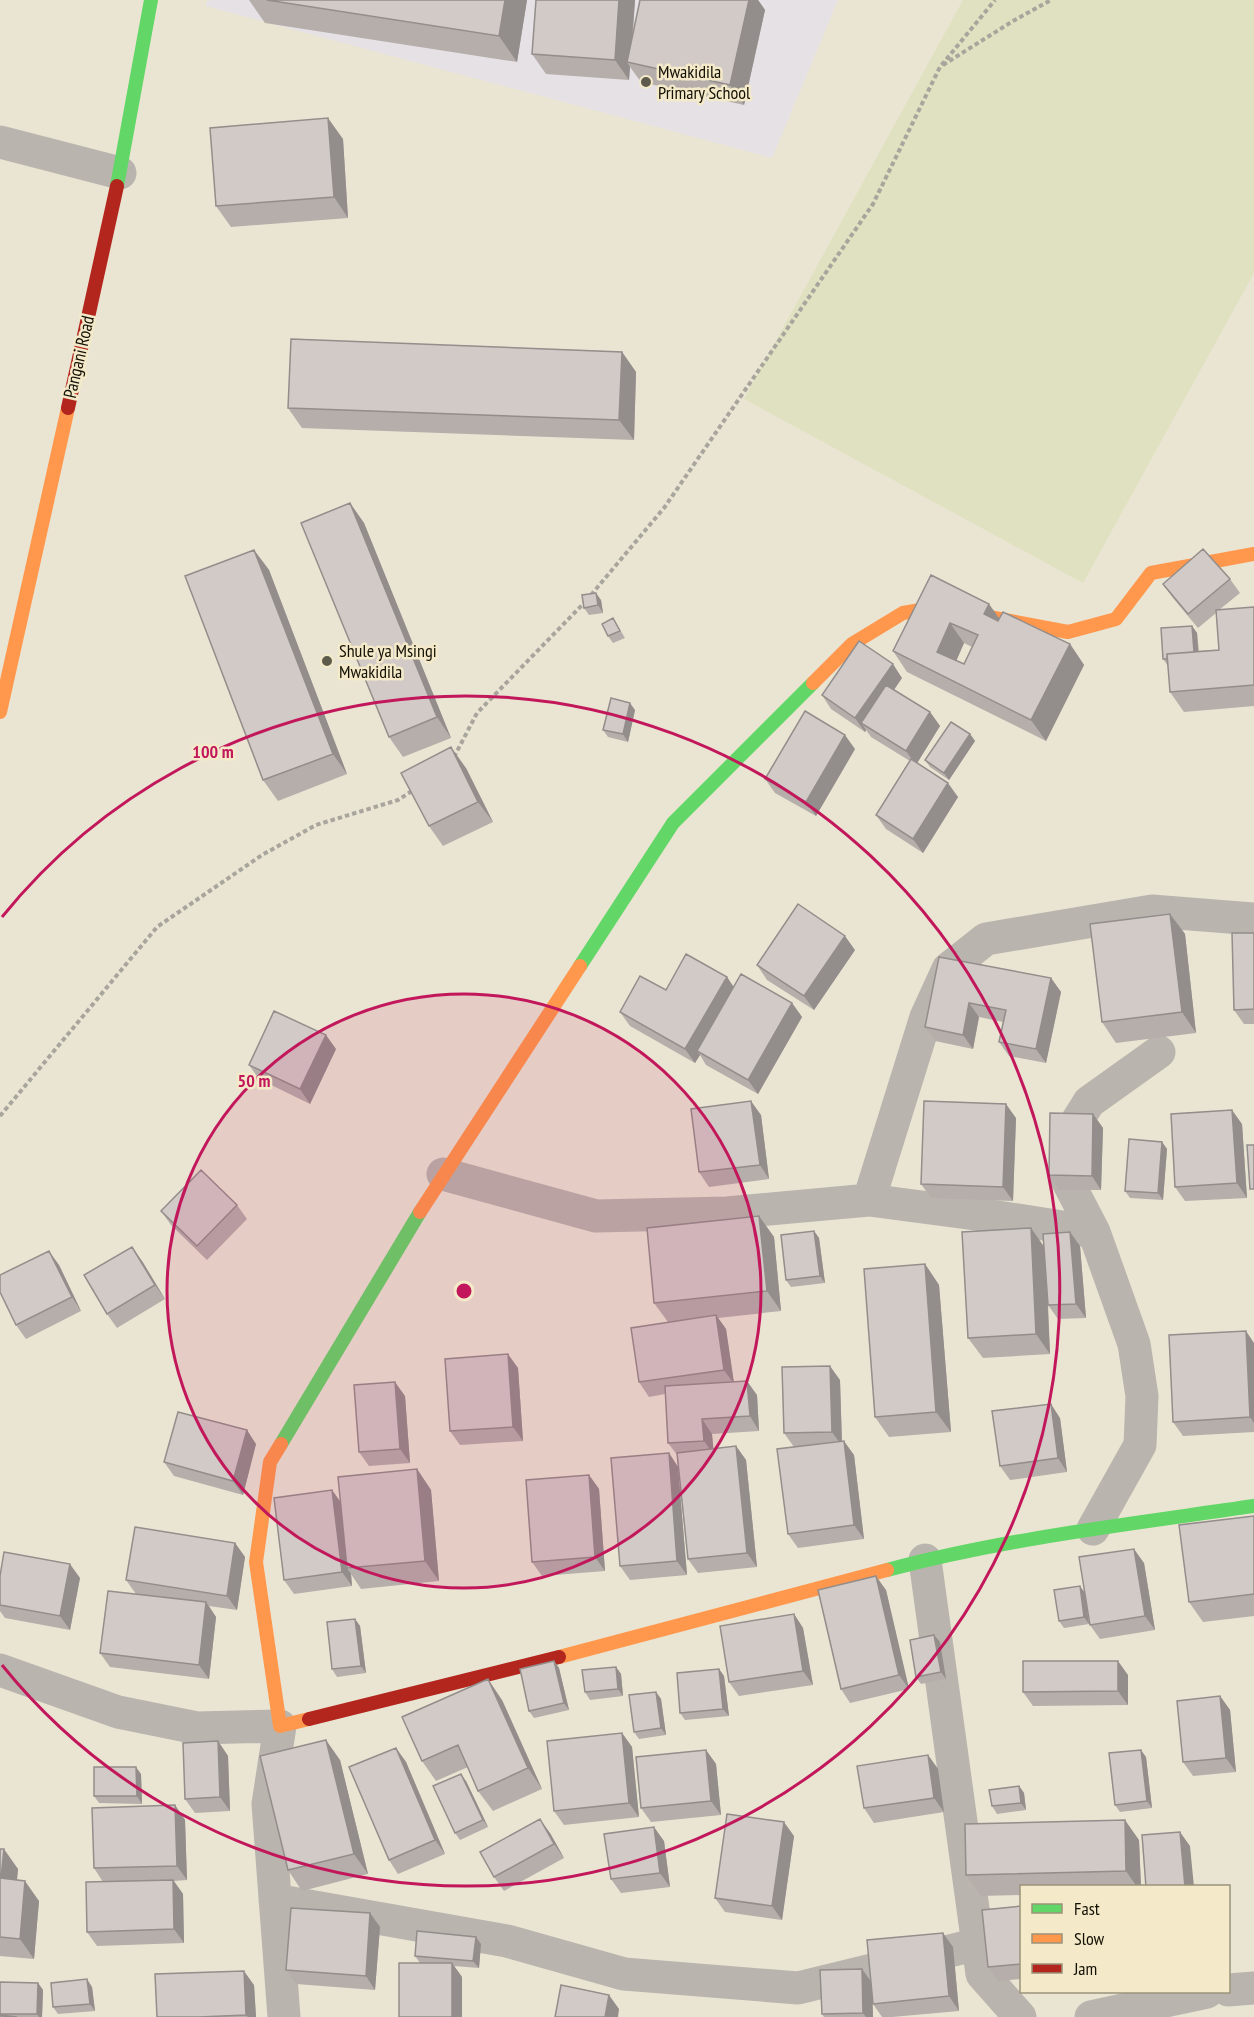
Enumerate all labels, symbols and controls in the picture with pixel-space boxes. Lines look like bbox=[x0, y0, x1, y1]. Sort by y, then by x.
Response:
place label: Mwakidila Primary School bbox=[658, 60, 751, 104]
marker: Mwakidila Primary School bbox=[639, 75, 653, 89]
street label: Pangani Road bbox=[58, 313, 99, 400]
place label: Shule ya Msingi Mwakidila bbox=[339, 639, 437, 683]
marker: Shule ya Msingi Mwakidila bbox=[320, 654, 334, 668]
text: 100 m bbox=[192, 740, 234, 763]
text: 50 m bbox=[238, 1069, 270, 1092]
centre of rings bbox=[454, 1281, 474, 1301]
legend bbox=[1020, 1885, 1230, 1993]
text: Fast bbox=[1074, 1897, 1100, 1920]
text: Slow bbox=[1074, 1927, 1105, 1950]
text: Jam bbox=[1073, 1957, 1097, 1980]

